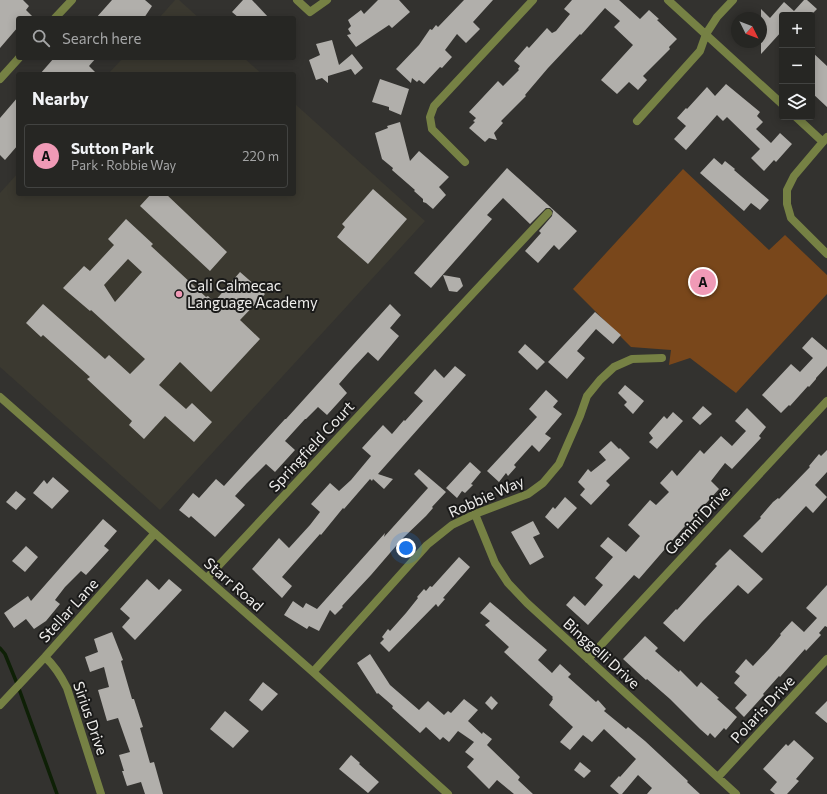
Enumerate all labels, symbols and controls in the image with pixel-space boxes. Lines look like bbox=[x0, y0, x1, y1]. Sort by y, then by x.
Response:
north arrow bbox=[731, 12, 767, 48]
map controls bbox=[779, 12, 815, 120]
button: + bbox=[779, 12, 815, 48]
search box bbox=[16, 16, 296, 60]
icon: search bbox=[30, 27, 52, 49]
text: Search here bbox=[62, 29, 141, 47]
button: − bbox=[779, 48, 815, 84]
button: layers bbox=[779, 84, 815, 120]
text: Nearby bbox=[32, 88, 89, 109]
text: Sutton Park bbox=[71, 139, 154, 157]
text: A bbox=[41, 148, 51, 164]
text: 220 m bbox=[242, 148, 279, 164]
text: Park · Robbie Way bbox=[71, 157, 176, 173]
pin: A bbox=[690, 267, 716, 297]
place label: Cali Calmecac Language Academy bbox=[187, 276, 318, 311]
marker: Cali Calmecac Language Academy bbox=[174, 289, 184, 299]
street label: Springfield Court bbox=[265, 397, 357, 495]
street label: Robbie Way bbox=[445, 471, 527, 521]
street label: Gemini Drive bbox=[661, 482, 733, 558]
your location bbox=[396, 538, 416, 558]
street label: Starr Road bbox=[201, 553, 267, 615]
street label: Stellar Lane bbox=[35, 574, 101, 646]
street label: Binggelli Drive bbox=[560, 614, 644, 692]
street label: Polaris Drive bbox=[726, 672, 798, 746]
street label: Sirius Drive bbox=[70, 679, 112, 757]

